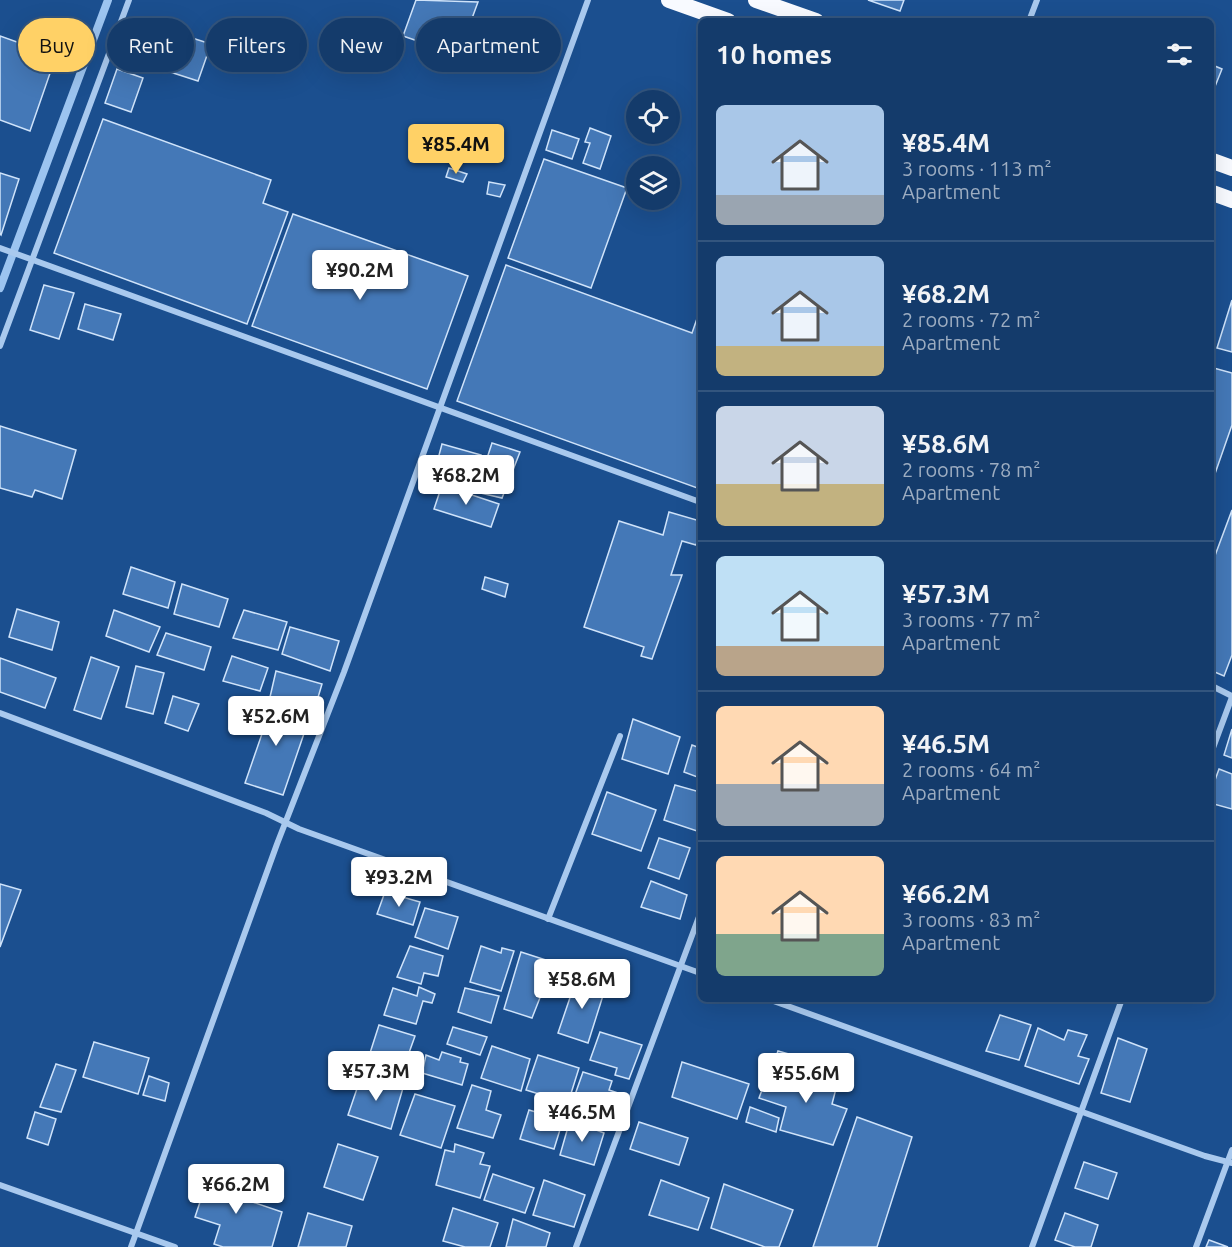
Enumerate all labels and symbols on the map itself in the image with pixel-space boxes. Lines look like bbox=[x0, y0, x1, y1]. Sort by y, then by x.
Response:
pin: ¥85.4M bbox=[407, 124, 505, 175]
pin: ¥90.2M bbox=[311, 250, 409, 301]
pin: ¥68.2M bbox=[417, 455, 515, 506]
pin: ¥52.6M bbox=[227, 696, 325, 747]
pin: ¥93.2M bbox=[350, 857, 448, 908]
pin: ¥58.6M bbox=[533, 959, 631, 1010]
pin: ¥57.3M bbox=[327, 1051, 425, 1102]
pin: ¥55.6M bbox=[757, 1053, 855, 1104]
pin: ¥46.5M bbox=[533, 1092, 631, 1143]
pin: ¥66.2M bbox=[187, 1164, 285, 1215]

